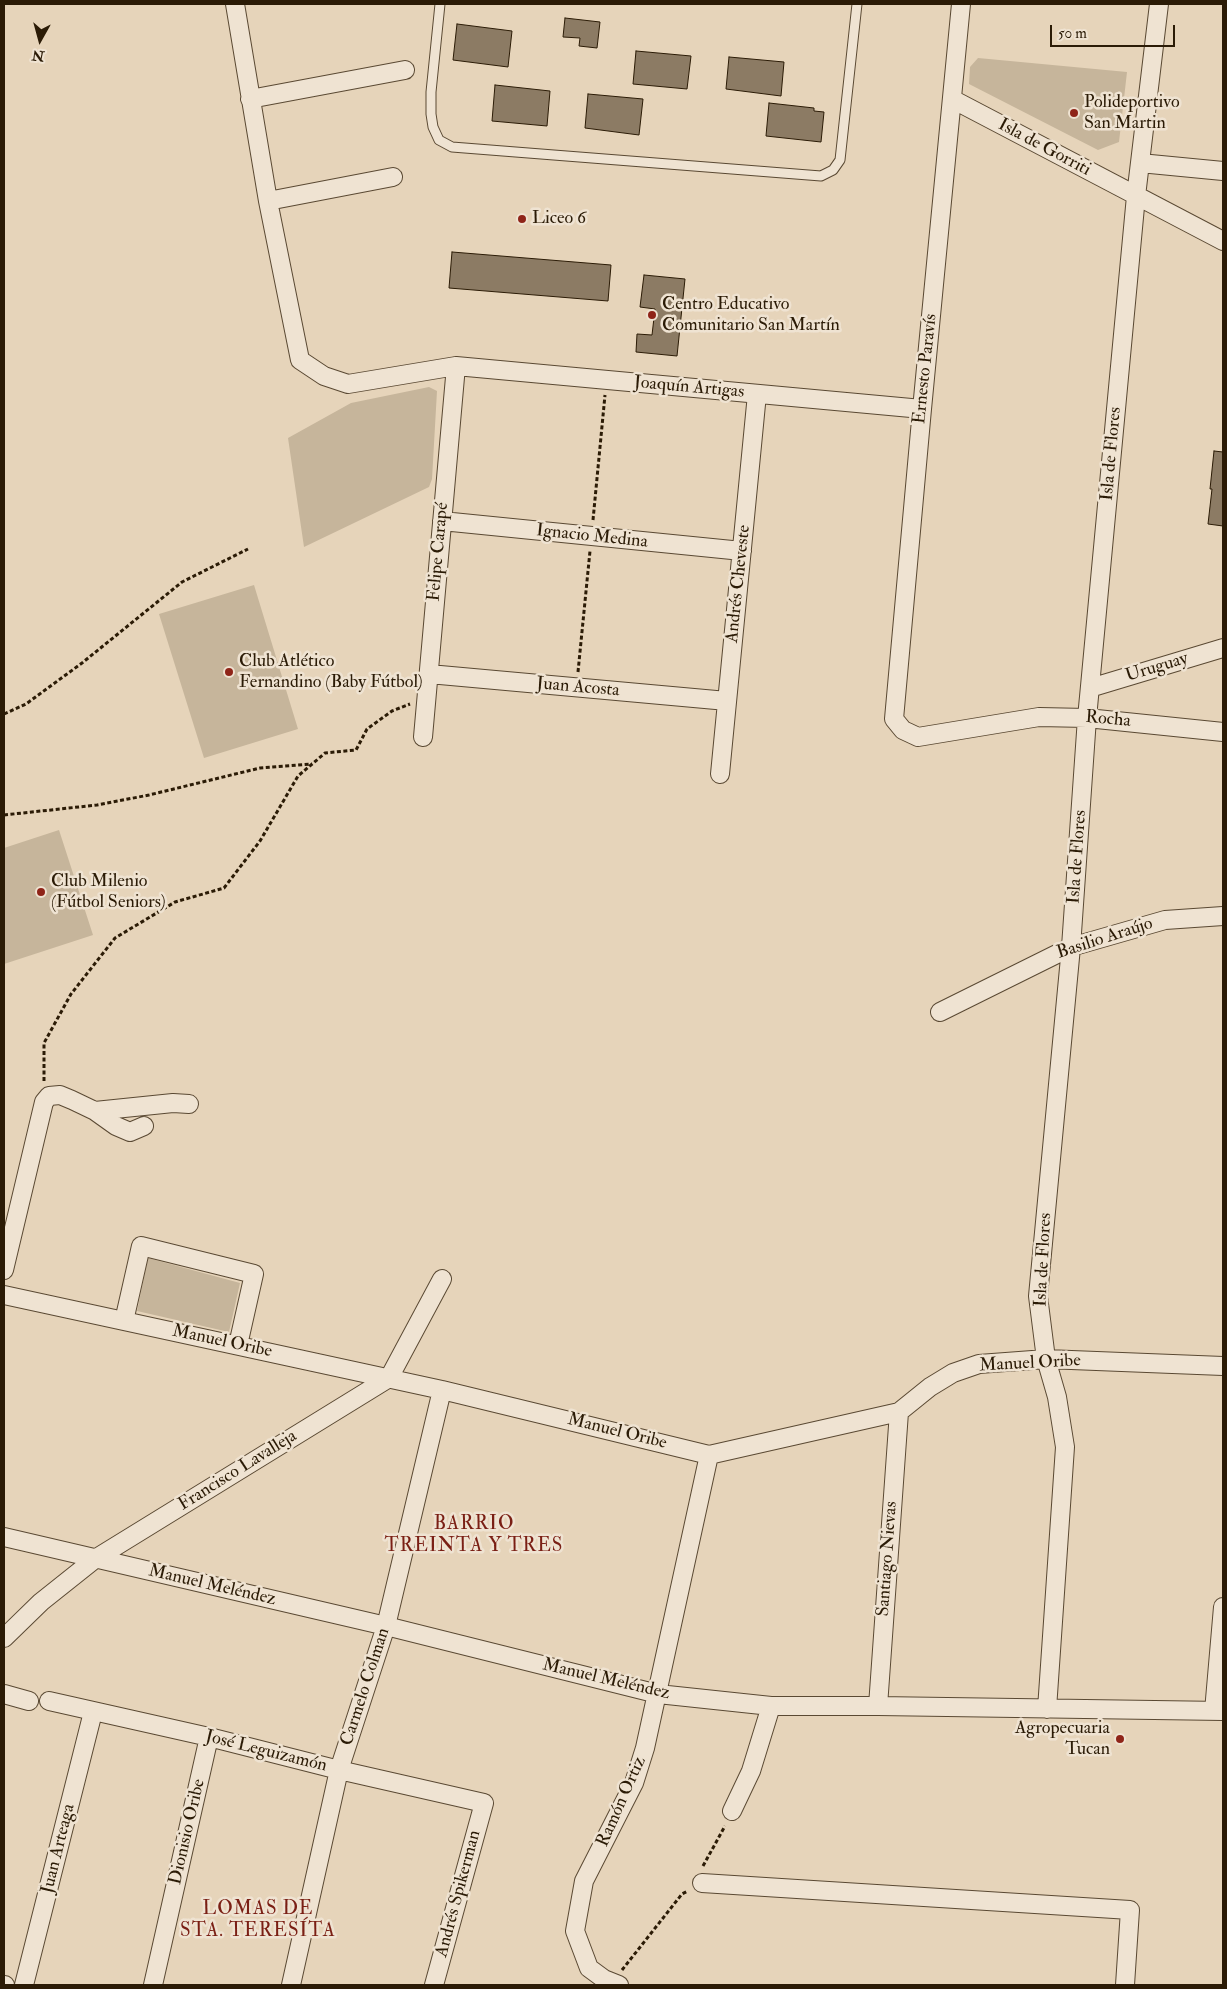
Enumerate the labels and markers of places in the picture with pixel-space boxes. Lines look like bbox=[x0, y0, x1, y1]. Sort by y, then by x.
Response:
place label: Polideportivo San Martin bbox=[1084, 92, 1180, 134]
marker: Polideportivo San Martin bbox=[1068, 107, 1080, 119]
place label: Liceo 6 bbox=[532, 208, 586, 230]
marker: Liceo 6 bbox=[516, 213, 528, 225]
place label: Centro Educativo Comunitario San Martín bbox=[662, 294, 840, 336]
marker: Centro Educativo Comunitario San Martín bbox=[646, 309, 658, 321]
place label: Club Atlético Fernandino (Baby Fútbol) bbox=[239, 651, 423, 694]
marker: Club Atlético Fernandino (Baby Fútbol) bbox=[223, 666, 235, 678]
place label: Club Milenio (Fútbol Seniors) bbox=[51, 871, 166, 914]
marker: Club Milenio (Fútbol Seniors) bbox=[35, 886, 47, 898]
place label: Agropecuaria Tucan bbox=[1015, 1718, 1110, 1760]
marker: Agropecuaria Tucan bbox=[1114, 1733, 1126, 1745]

